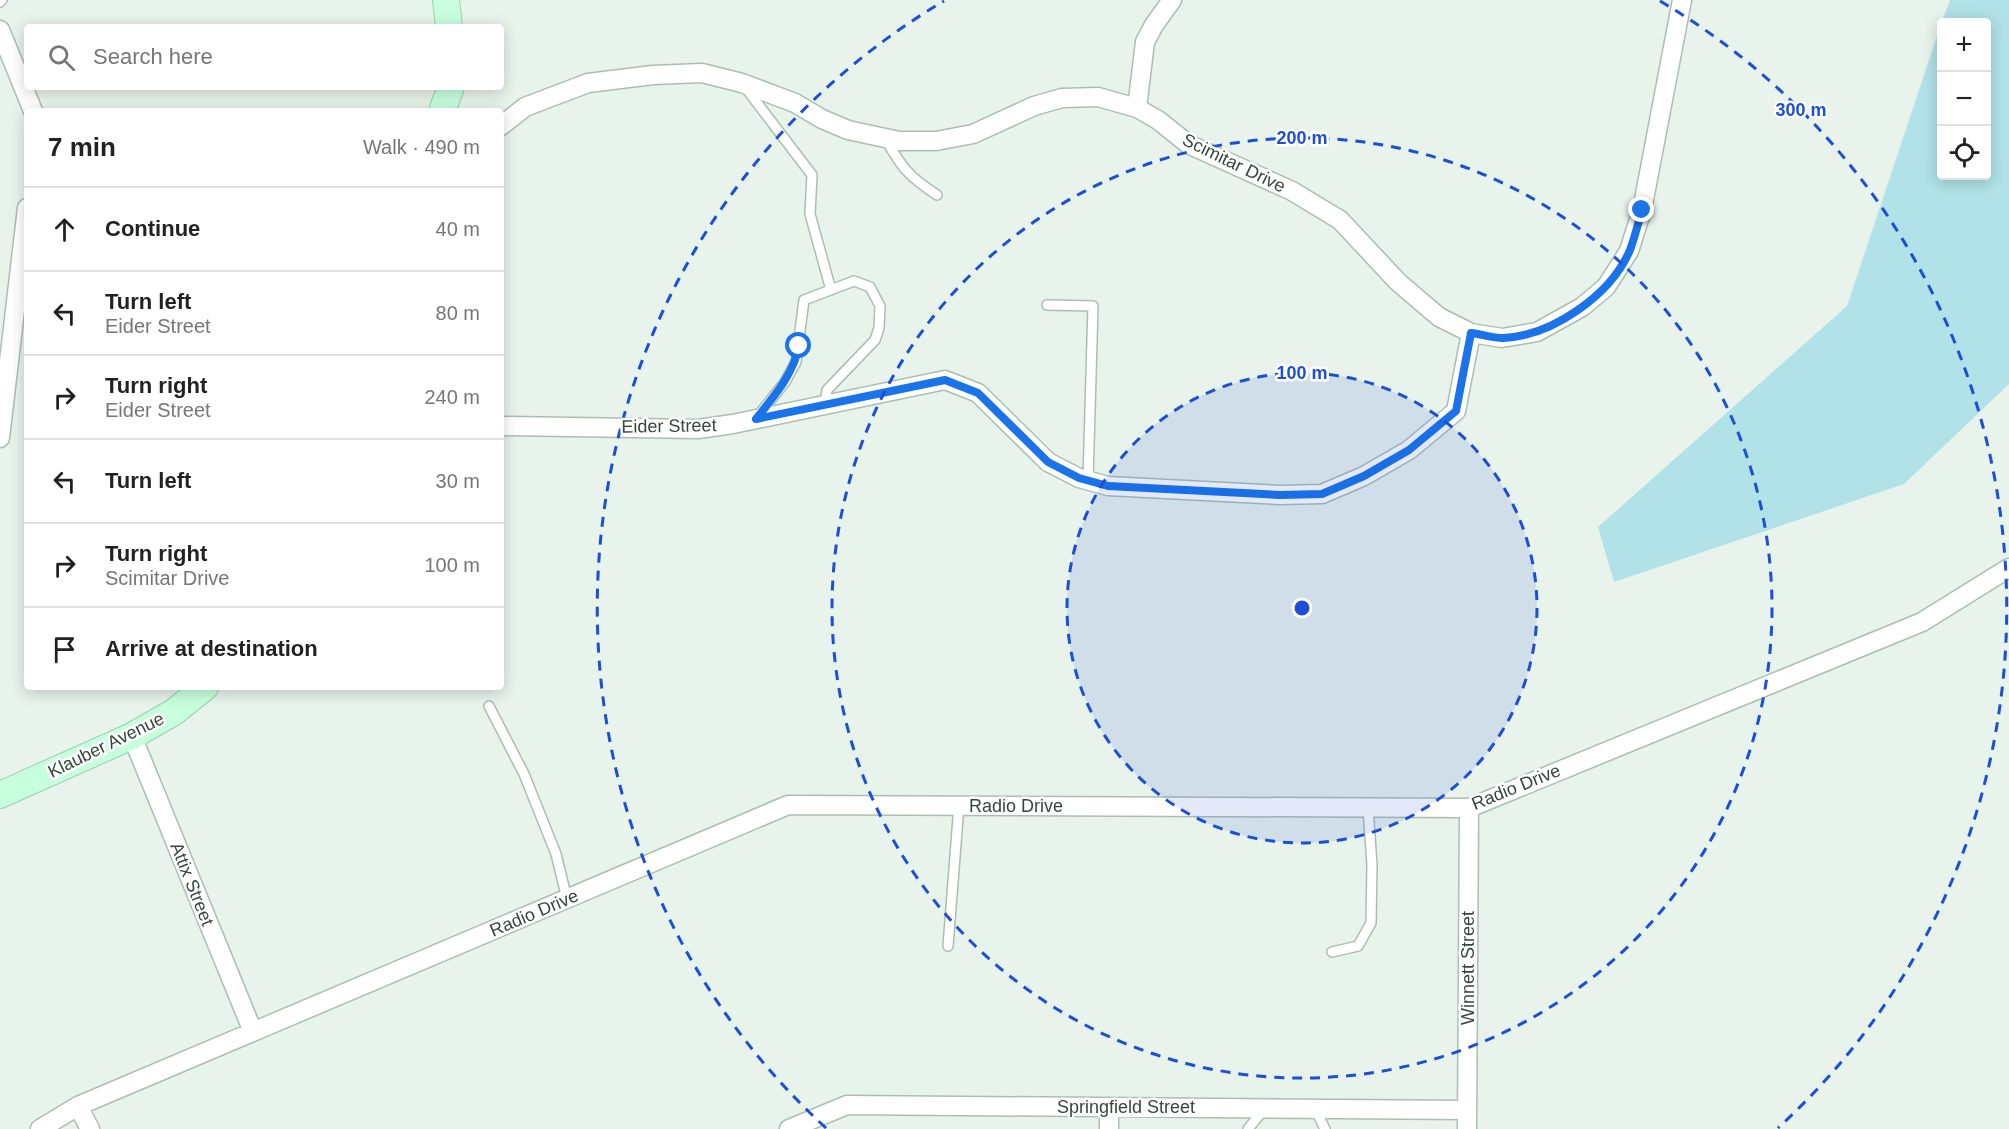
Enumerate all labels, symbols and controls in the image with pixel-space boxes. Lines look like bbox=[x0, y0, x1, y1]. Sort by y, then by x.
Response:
map controls bbox=[1937, 18, 1991, 180]
button: + bbox=[1937, 18, 1991, 72]
search box bbox=[24, 24, 504, 90]
icon: search bbox=[45, 41, 78, 74]
text: Search here bbox=[93, 44, 213, 69]
button: − bbox=[1937, 72, 1991, 126]
text: 300 m bbox=[1775, 100, 1827, 120]
button: locate bbox=[1937, 126, 1991, 180]
text: 200 m bbox=[1276, 128, 1328, 148]
street label: Scimitar Drive bbox=[1179, 129, 1289, 197]
text: 7 min bbox=[48, 132, 116, 162]
text: Walk · 490 m bbox=[363, 136, 480, 158]
route end bbox=[1628, 196, 1654, 222]
icon: ahead bbox=[48, 213, 81, 246]
text: Continue bbox=[105, 216, 200, 241]
text: 40 m bbox=[436, 218, 480, 240]
text: Turn left bbox=[105, 289, 191, 314]
icon: left bbox=[48, 297, 81, 330]
text: 80 m bbox=[436, 302, 480, 324]
text: Eider Street bbox=[105, 315, 211, 337]
route start bbox=[785, 332, 811, 358]
text: 100 m bbox=[1276, 363, 1328, 383]
text: Turn right bbox=[105, 373, 207, 398]
icon: right bbox=[48, 381, 81, 414]
text: 240 m bbox=[424, 386, 480, 408]
text: Eider Street bbox=[105, 399, 211, 421]
street label: Eider Street bbox=[621, 415, 717, 437]
icon: left bbox=[48, 465, 81, 498]
text: Turn left bbox=[105, 468, 191, 493]
text: 30 m bbox=[436, 470, 480, 492]
text: Turn right bbox=[105, 541, 207, 566]
icon: right bbox=[48, 549, 81, 582]
text: 100 m bbox=[424, 554, 480, 576]
text: Scimitar Drive bbox=[105, 567, 229, 589]
centre of rings bbox=[1292, 598, 1312, 618]
icon: arrive bbox=[48, 633, 81, 666]
text: Arrive at destination bbox=[105, 636, 318, 661]
street label: Klauber Avenue bbox=[45, 708, 167, 782]
street label: Radio Drive bbox=[1469, 760, 1563, 814]
street label: Radio Drive bbox=[969, 796, 1063, 816]
street label: Attix Street bbox=[166, 839, 218, 929]
street label: Radio Drive bbox=[487, 885, 581, 941]
street label: Winnett Street bbox=[1458, 911, 1478, 1025]
street label: Springfield Street bbox=[1057, 1097, 1195, 1117]

